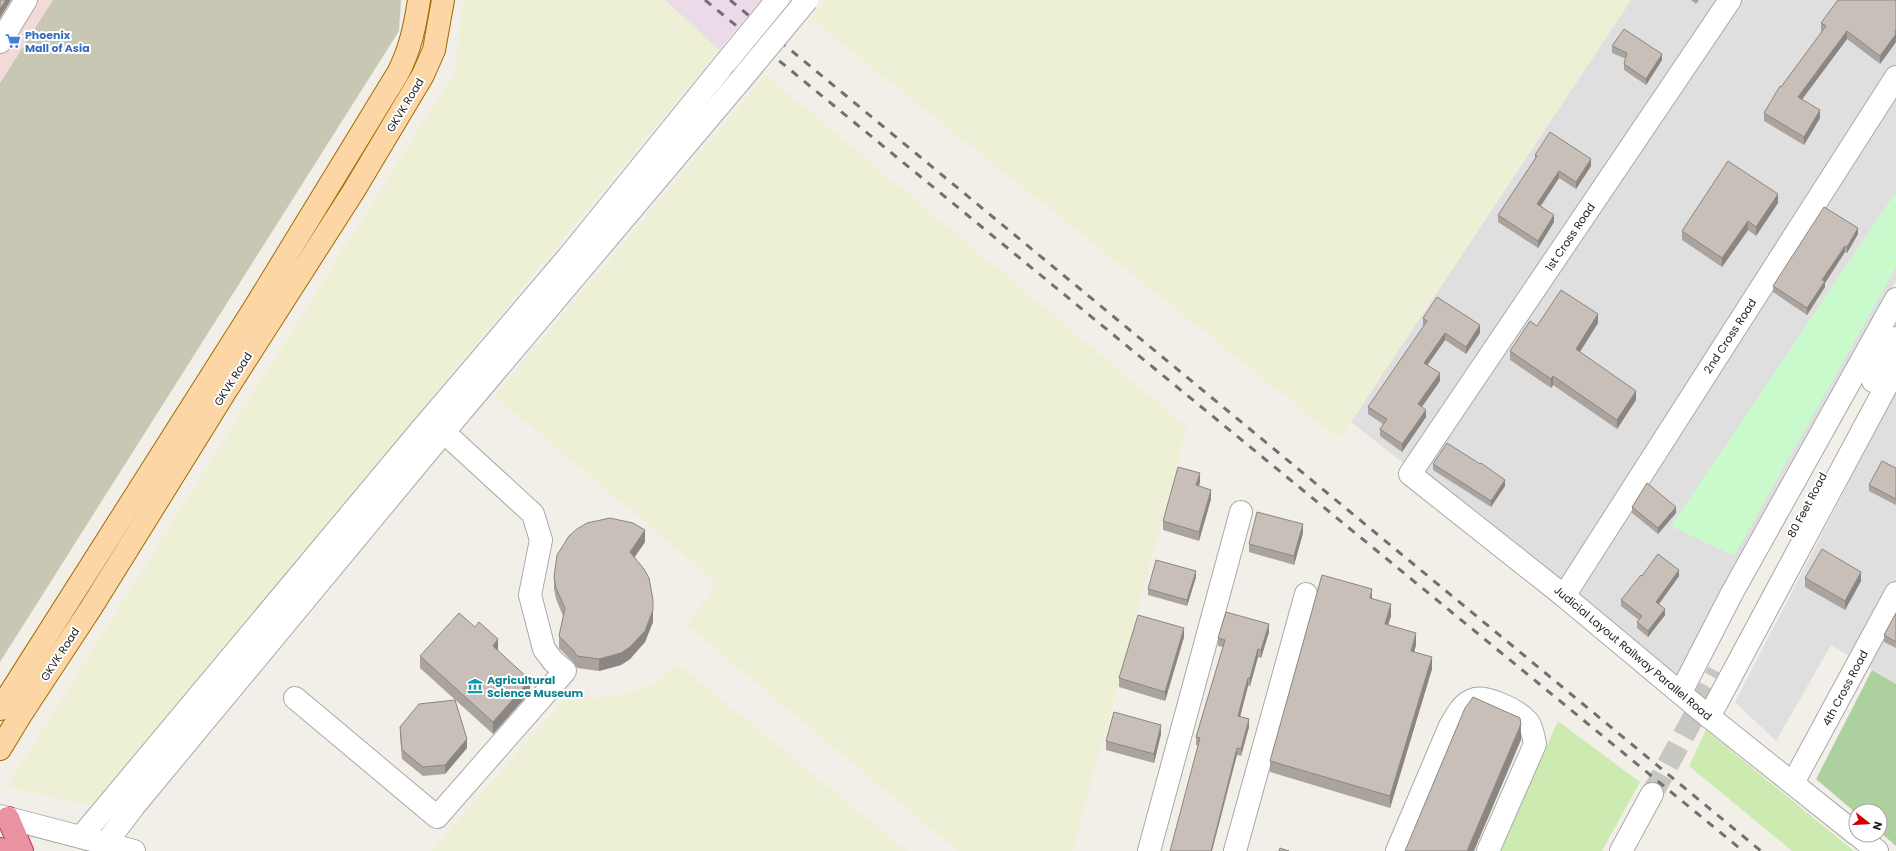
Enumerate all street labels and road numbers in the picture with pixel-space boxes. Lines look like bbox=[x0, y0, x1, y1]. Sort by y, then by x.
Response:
street label: GKVK Road bbox=[383, 75, 427, 135]
street label: 1st Cross Road bbox=[1541, 200, 1599, 274]
street label: 2nd Cross Road bbox=[1700, 295, 1760, 377]
street label: GKVK Road bbox=[210, 349, 256, 409]
street label: 80 Feet Road bbox=[1783, 470, 1831, 540]
street label: Judicial Layout Railway Parallel Road bbox=[1551, 582, 1715, 724]
street label: GKVK Road bbox=[37, 624, 83, 684]
street label: 4th Cross Road bbox=[1818, 647, 1872, 729]

